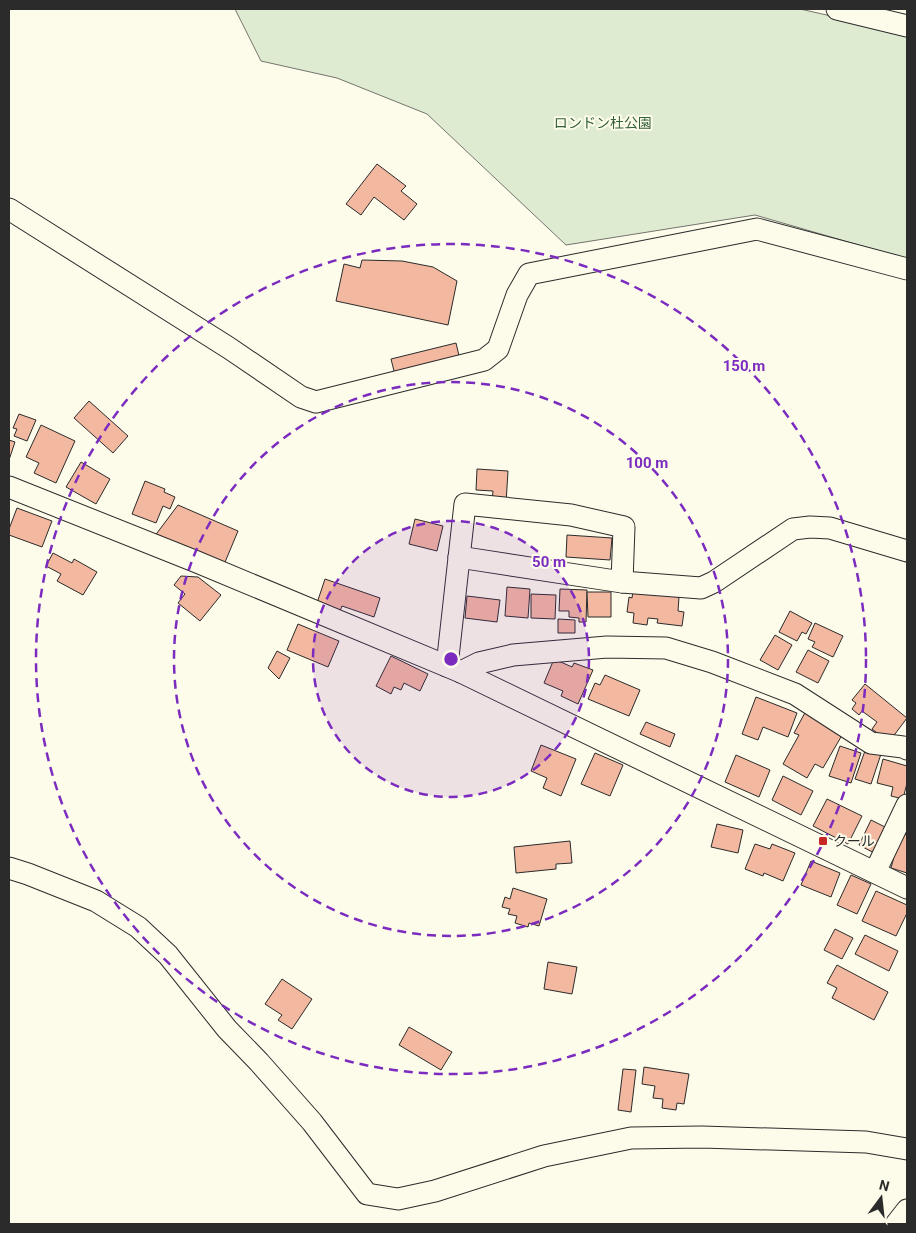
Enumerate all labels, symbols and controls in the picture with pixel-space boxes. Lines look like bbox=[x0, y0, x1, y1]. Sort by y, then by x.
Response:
park label: ロンドン杜公園 bbox=[554, 115, 652, 131]
text: 150 m bbox=[723, 357, 765, 375]
text: 100 m bbox=[626, 454, 668, 472]
text: 50 m bbox=[532, 553, 566, 571]
centre of rings bbox=[442, 650, 460, 668]
place label: クール bbox=[833, 833, 875, 849]
marker: クール bbox=[817, 835, 829, 847]
north arrow bbox=[856, 1173, 906, 1223]
text: N bbox=[878, 1176, 891, 1194]

